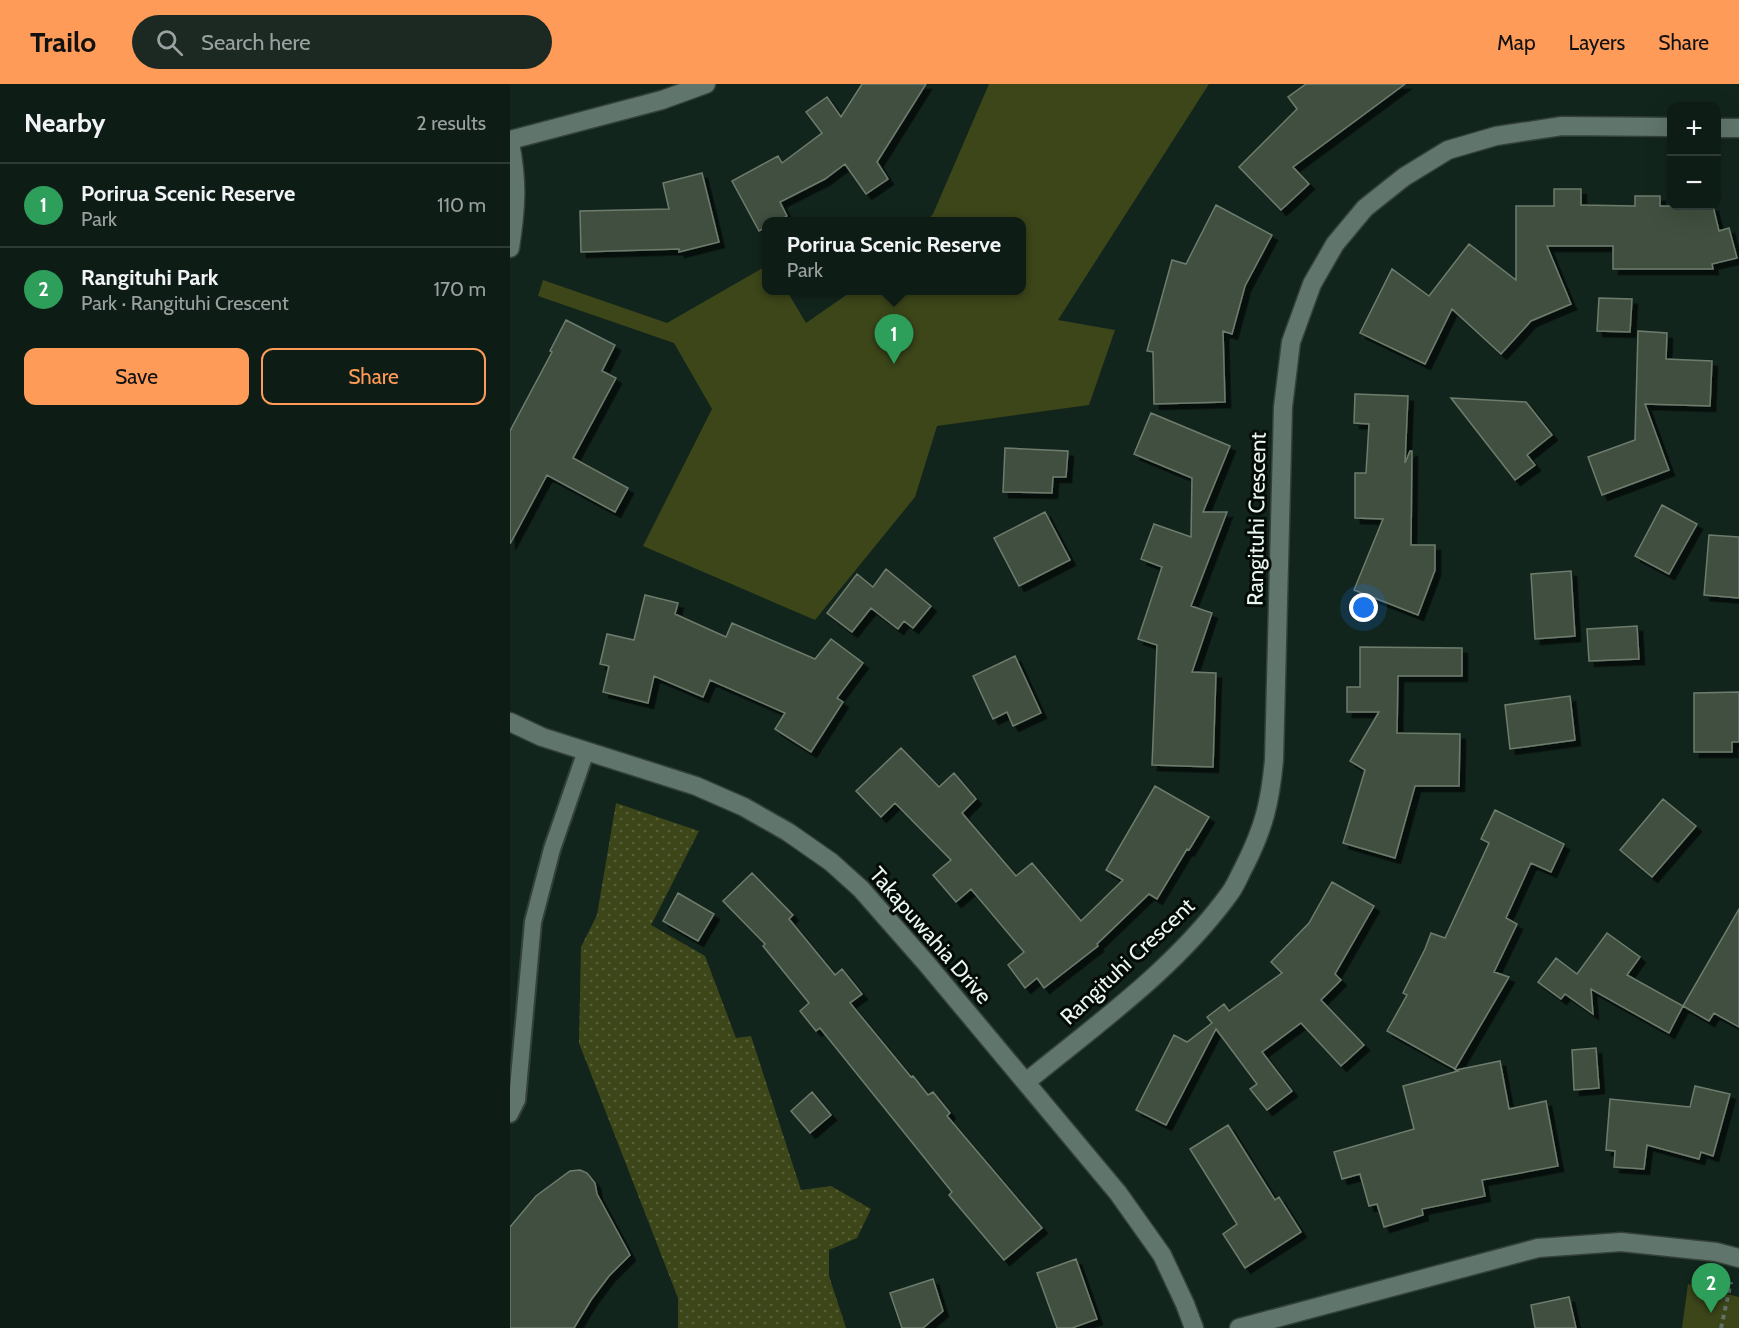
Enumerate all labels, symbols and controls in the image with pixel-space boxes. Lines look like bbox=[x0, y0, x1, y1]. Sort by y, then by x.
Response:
search box bbox=[132, 15, 552, 69]
text: Trailo bbox=[30, 25, 96, 59]
icon: search bbox=[153, 26, 186, 59]
text: Search here bbox=[201, 29, 310, 56]
text: Map bbox=[1497, 30, 1536, 55]
text: Layers bbox=[1569, 30, 1625, 55]
text: Share bbox=[1658, 30, 1709, 55]
map controls bbox=[1667, 102, 1721, 210]
button: + bbox=[1667, 102, 1721, 156]
text: Nearby bbox=[24, 107, 105, 139]
text: 2 results bbox=[416, 111, 486, 135]
button: − bbox=[1667, 156, 1721, 210]
text: Porirua Scenic Reserve bbox=[81, 180, 295, 207]
text: 1 bbox=[40, 193, 47, 217]
text: 110 m bbox=[437, 193, 486, 217]
text: Park bbox=[81, 207, 117, 231]
popup bbox=[762, 217, 1026, 295]
text: Porirua Scenic Reserve bbox=[787, 231, 1001, 258]
text: Park bbox=[787, 258, 823, 282]
text: Rangituhi Park bbox=[81, 264, 218, 291]
text: 2 bbox=[38, 277, 49, 301]
text: 170 m bbox=[434, 277, 486, 301]
text: Park · Rangituhi Crescent bbox=[81, 291, 289, 315]
pin: 1 bbox=[874, 314, 914, 364]
button: Save bbox=[24, 348, 249, 405]
button: Share bbox=[261, 348, 486, 405]
street label: Rangituhi Crescent bbox=[1241, 431, 1272, 606]
your location bbox=[1349, 593, 1378, 622]
street label: Takapuwahia Drive bbox=[864, 861, 998, 1009]
street label: Rangituhi Crescent bbox=[1055, 892, 1200, 1030]
pin: 2 bbox=[1692, 1264, 1730, 1313]

